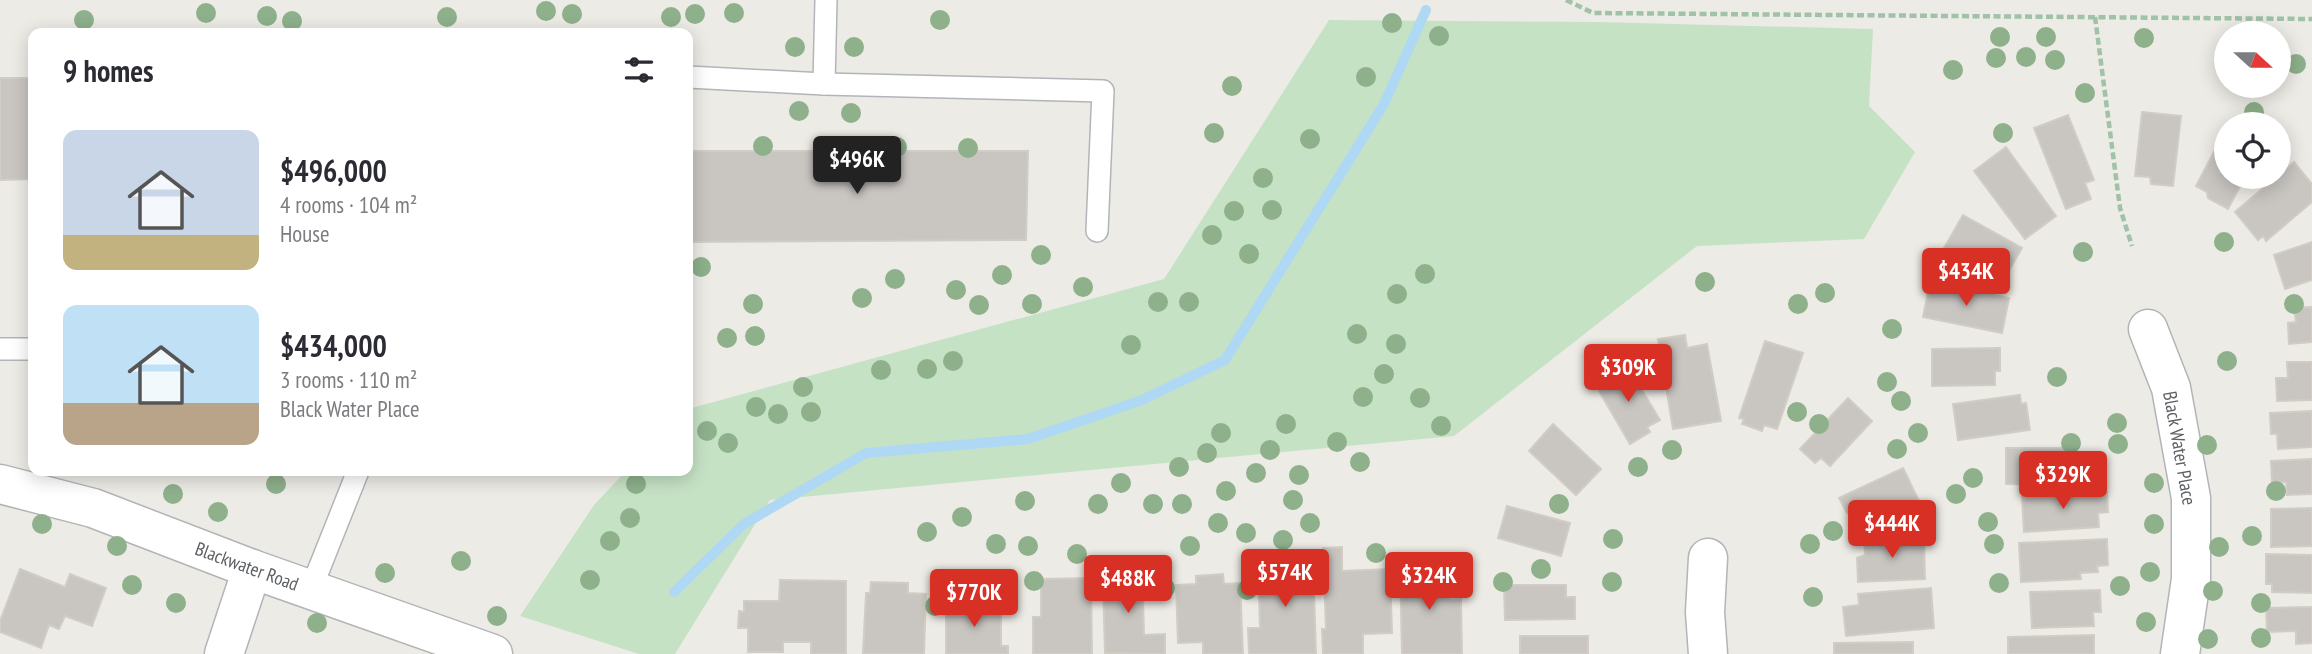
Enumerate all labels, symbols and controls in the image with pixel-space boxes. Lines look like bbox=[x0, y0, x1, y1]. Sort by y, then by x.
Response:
north arrow bbox=[2214, 21, 2291, 98]
map controls bbox=[2214, 21, 2291, 189]
text: 9 homes bbox=[63, 51, 154, 90]
icon: filters bbox=[620, 51, 658, 89]
button: locate bbox=[2214, 112, 2291, 189]
pin: $496K bbox=[808, 136, 906, 196]
text: $496K bbox=[829, 144, 885, 173]
text: $496,000 bbox=[280, 151, 387, 190]
icon: home bbox=[119, 158, 203, 242]
text: 4 rooms · 104 m² bbox=[280, 190, 417, 219]
text: House bbox=[280, 219, 330, 248]
pin: $434K bbox=[1917, 248, 2015, 308]
text: $434K bbox=[1938, 256, 1994, 285]
text: $434,000 bbox=[280, 326, 387, 365]
icon: home bbox=[119, 333, 203, 417]
pin: $309K bbox=[1579, 344, 1677, 404]
text: $309K bbox=[1600, 352, 1656, 381]
text: 3 rooms · 110 m² bbox=[280, 365, 417, 394]
street label: Black Water Place bbox=[2158, 389, 2202, 507]
text: Black Water Place bbox=[280, 394, 419, 423]
pin: $329K bbox=[2014, 452, 2112, 511]
text: $329K bbox=[2035, 459, 2091, 488]
pin: $444K bbox=[1843, 500, 1941, 560]
text: $444K bbox=[1864, 508, 1920, 537]
street label: Blackwater Road bbox=[192, 536, 302, 596]
pin: $574K bbox=[1236, 550, 1334, 609]
pin: $324K bbox=[1380, 552, 1478, 612]
pin: $488K bbox=[1079, 556, 1177, 615]
text: $574K bbox=[1257, 557, 1313, 586]
text: $324K bbox=[1401, 560, 1457, 589]
text: $488K bbox=[1100, 563, 1156, 592]
pin: $770K bbox=[925, 570, 1023, 629]
text: $770K bbox=[946, 577, 1002, 606]

